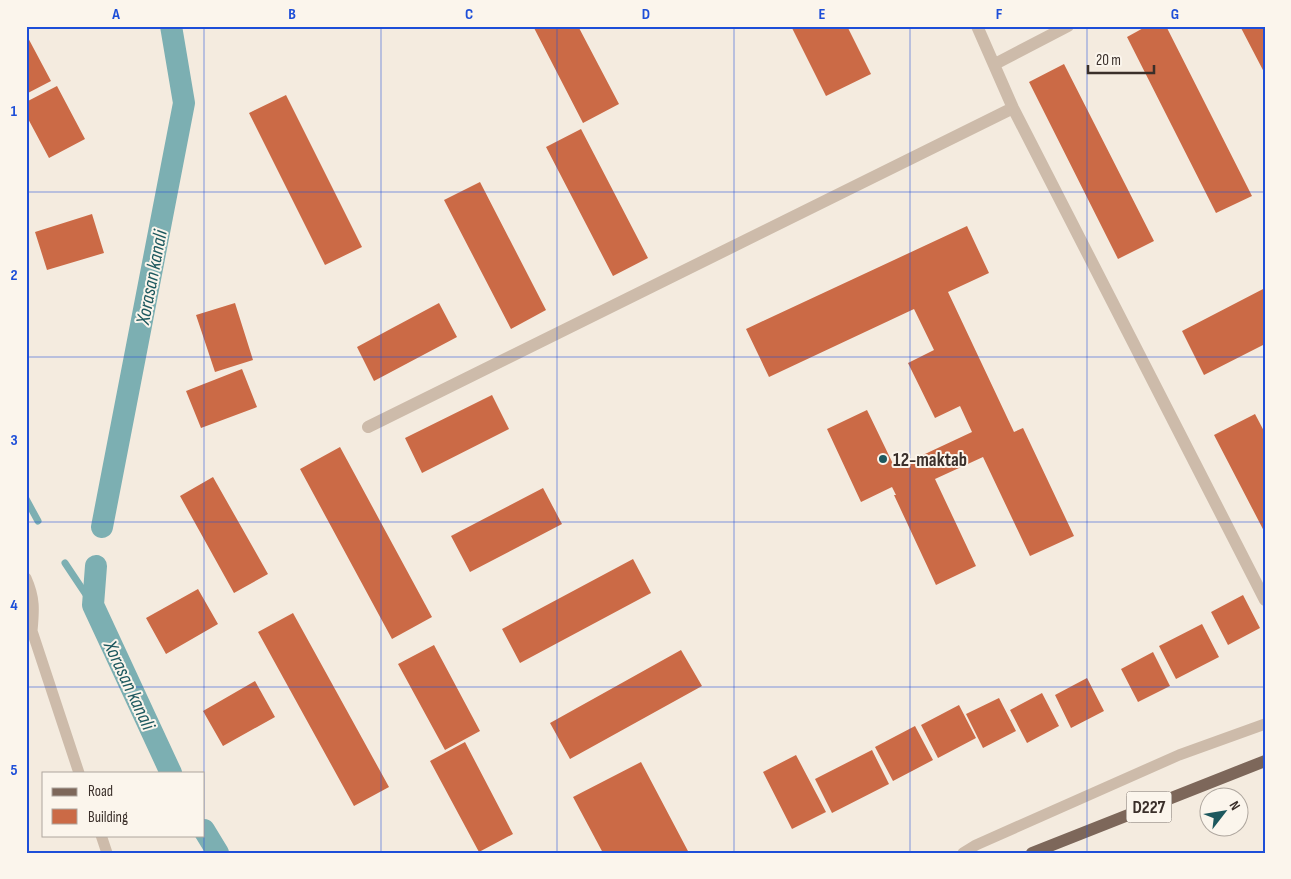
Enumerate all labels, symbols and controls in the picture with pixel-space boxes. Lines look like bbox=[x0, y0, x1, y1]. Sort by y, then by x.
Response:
text: A bbox=[111, 5, 120, 24]
text: B bbox=[288, 5, 296, 24]
text: C bbox=[465, 5, 473, 24]
text: D bbox=[642, 5, 650, 24]
text: E bbox=[819, 5, 826, 24]
text: F bbox=[996, 5, 1003, 24]
text: G bbox=[1171, 5, 1179, 24]
scale bar bbox=[1088, 42, 1155, 74]
text: 20 m bbox=[1096, 51, 1121, 70]
text: 1 bbox=[11, 102, 18, 121]
water label: Xorasan kanali bbox=[131, 227, 173, 327]
text: 2 bbox=[10, 266, 18, 285]
text: 3 bbox=[10, 431, 18, 450]
place label: 12-maktab bbox=[893, 449, 967, 472]
marker: 12-maktab bbox=[877, 453, 889, 465]
text: 4 bbox=[10, 596, 18, 615]
water label: Xorasan kanali bbox=[98, 636, 161, 735]
text: 5 bbox=[10, 761, 18, 780]
legend bbox=[42, 772, 205, 836]
text: Road bbox=[88, 782, 113, 801]
north arrow bbox=[1198, 786, 1248, 836]
road number: D227 bbox=[1126, 792, 1172, 822]
text: N bbox=[1226, 798, 1244, 813]
text: Building bbox=[88, 808, 128, 827]

